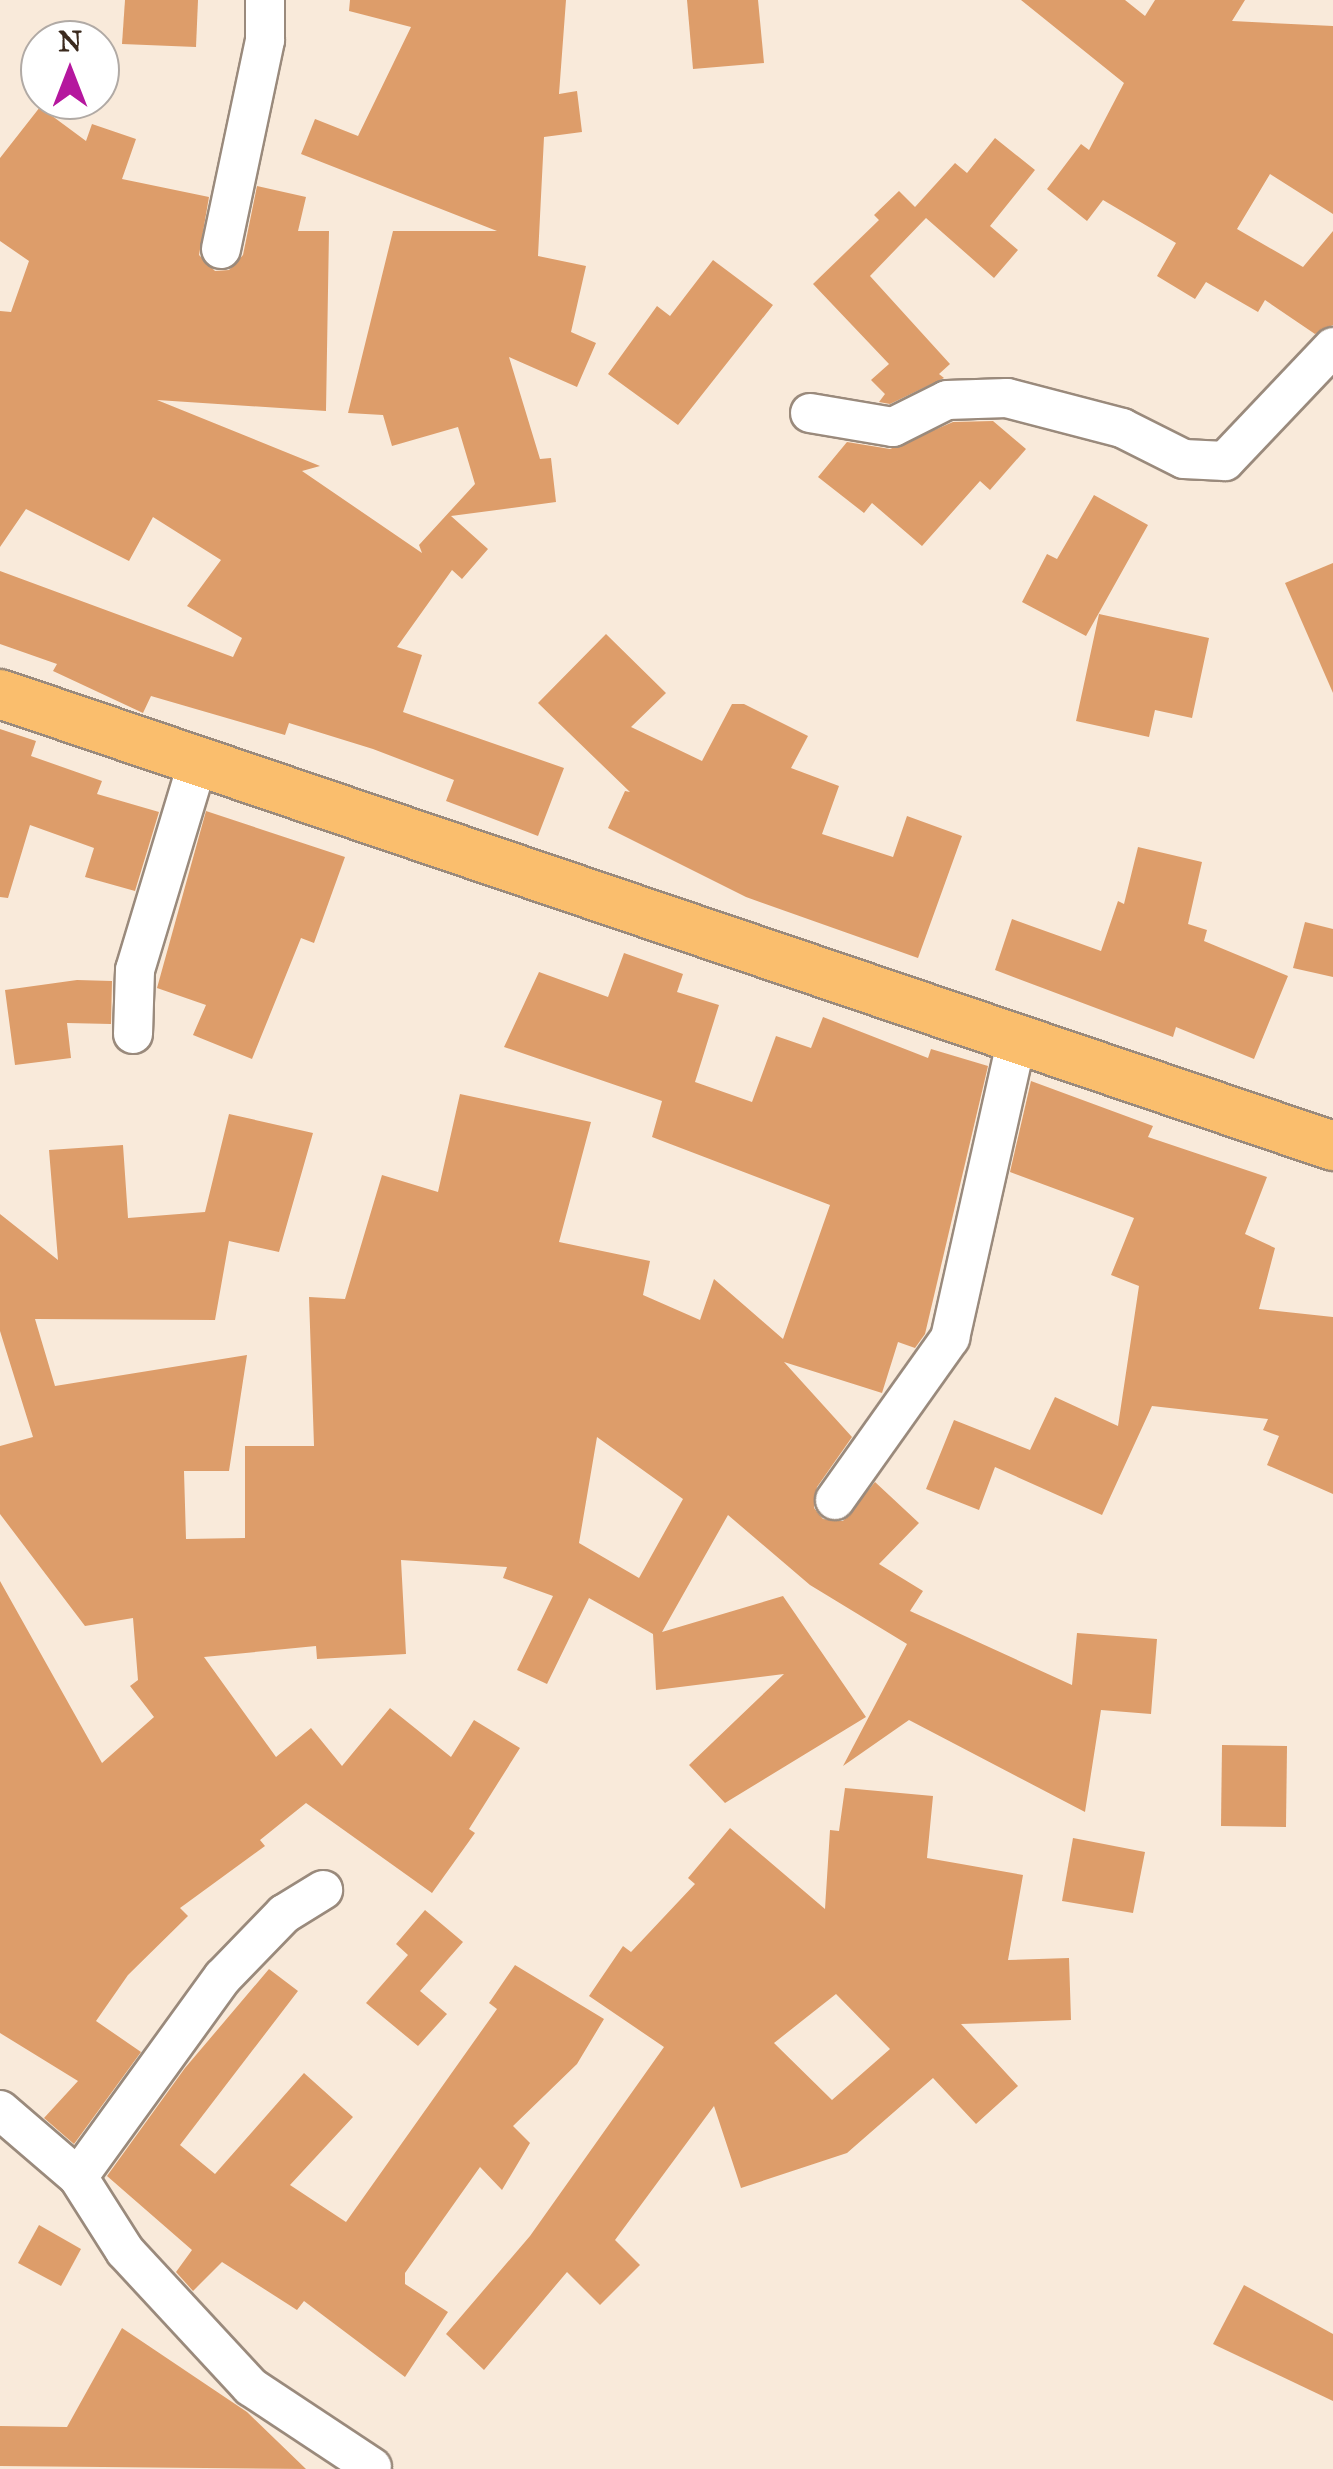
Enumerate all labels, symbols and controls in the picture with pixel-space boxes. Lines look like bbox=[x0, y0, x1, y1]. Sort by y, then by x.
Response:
north arrow bbox=[20, 20, 120, 120]
text: N bbox=[58, 24, 82, 59]

